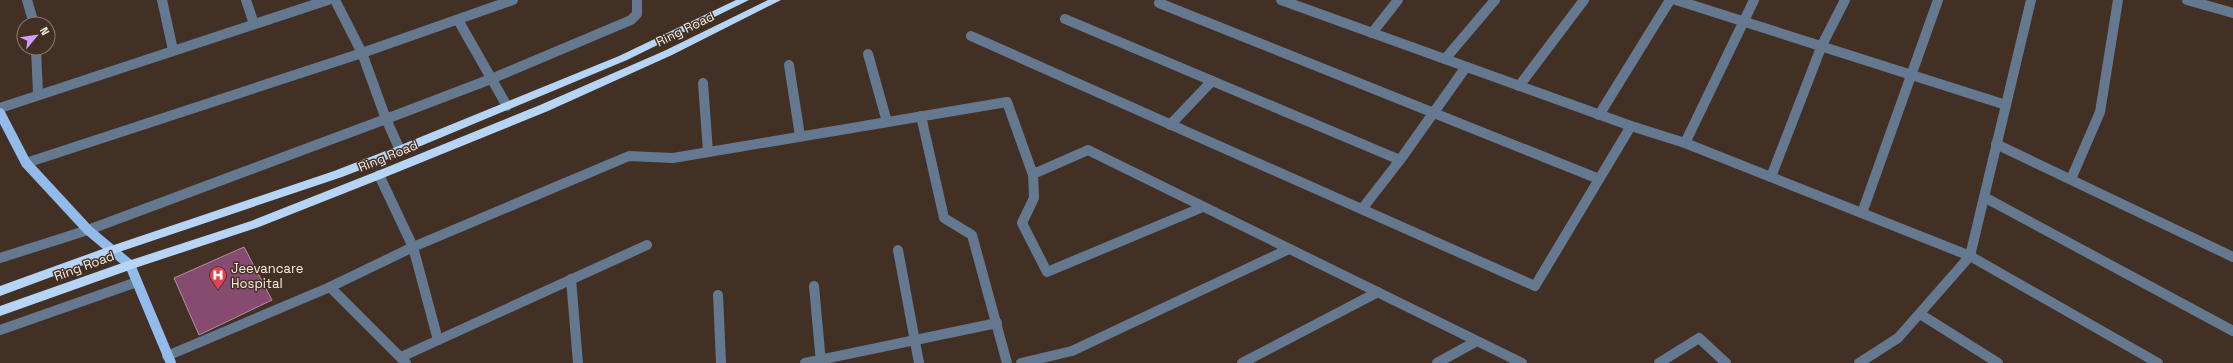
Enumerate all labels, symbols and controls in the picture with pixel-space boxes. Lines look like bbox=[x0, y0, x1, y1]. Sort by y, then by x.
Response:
street label: Ring Road bbox=[653, 8, 717, 50]
north arrow bbox=[16, 16, 56, 56]
text: N bbox=[37, 25, 53, 38]
street label: Ring Road bbox=[356, 136, 420, 176]
street label: Ring Road bbox=[52, 247, 116, 285]
place label: Jeevancare Hospital bbox=[231, 260, 303, 292]
hospital icon: Jeevancare Hospital bbox=[208, 265, 228, 290]

